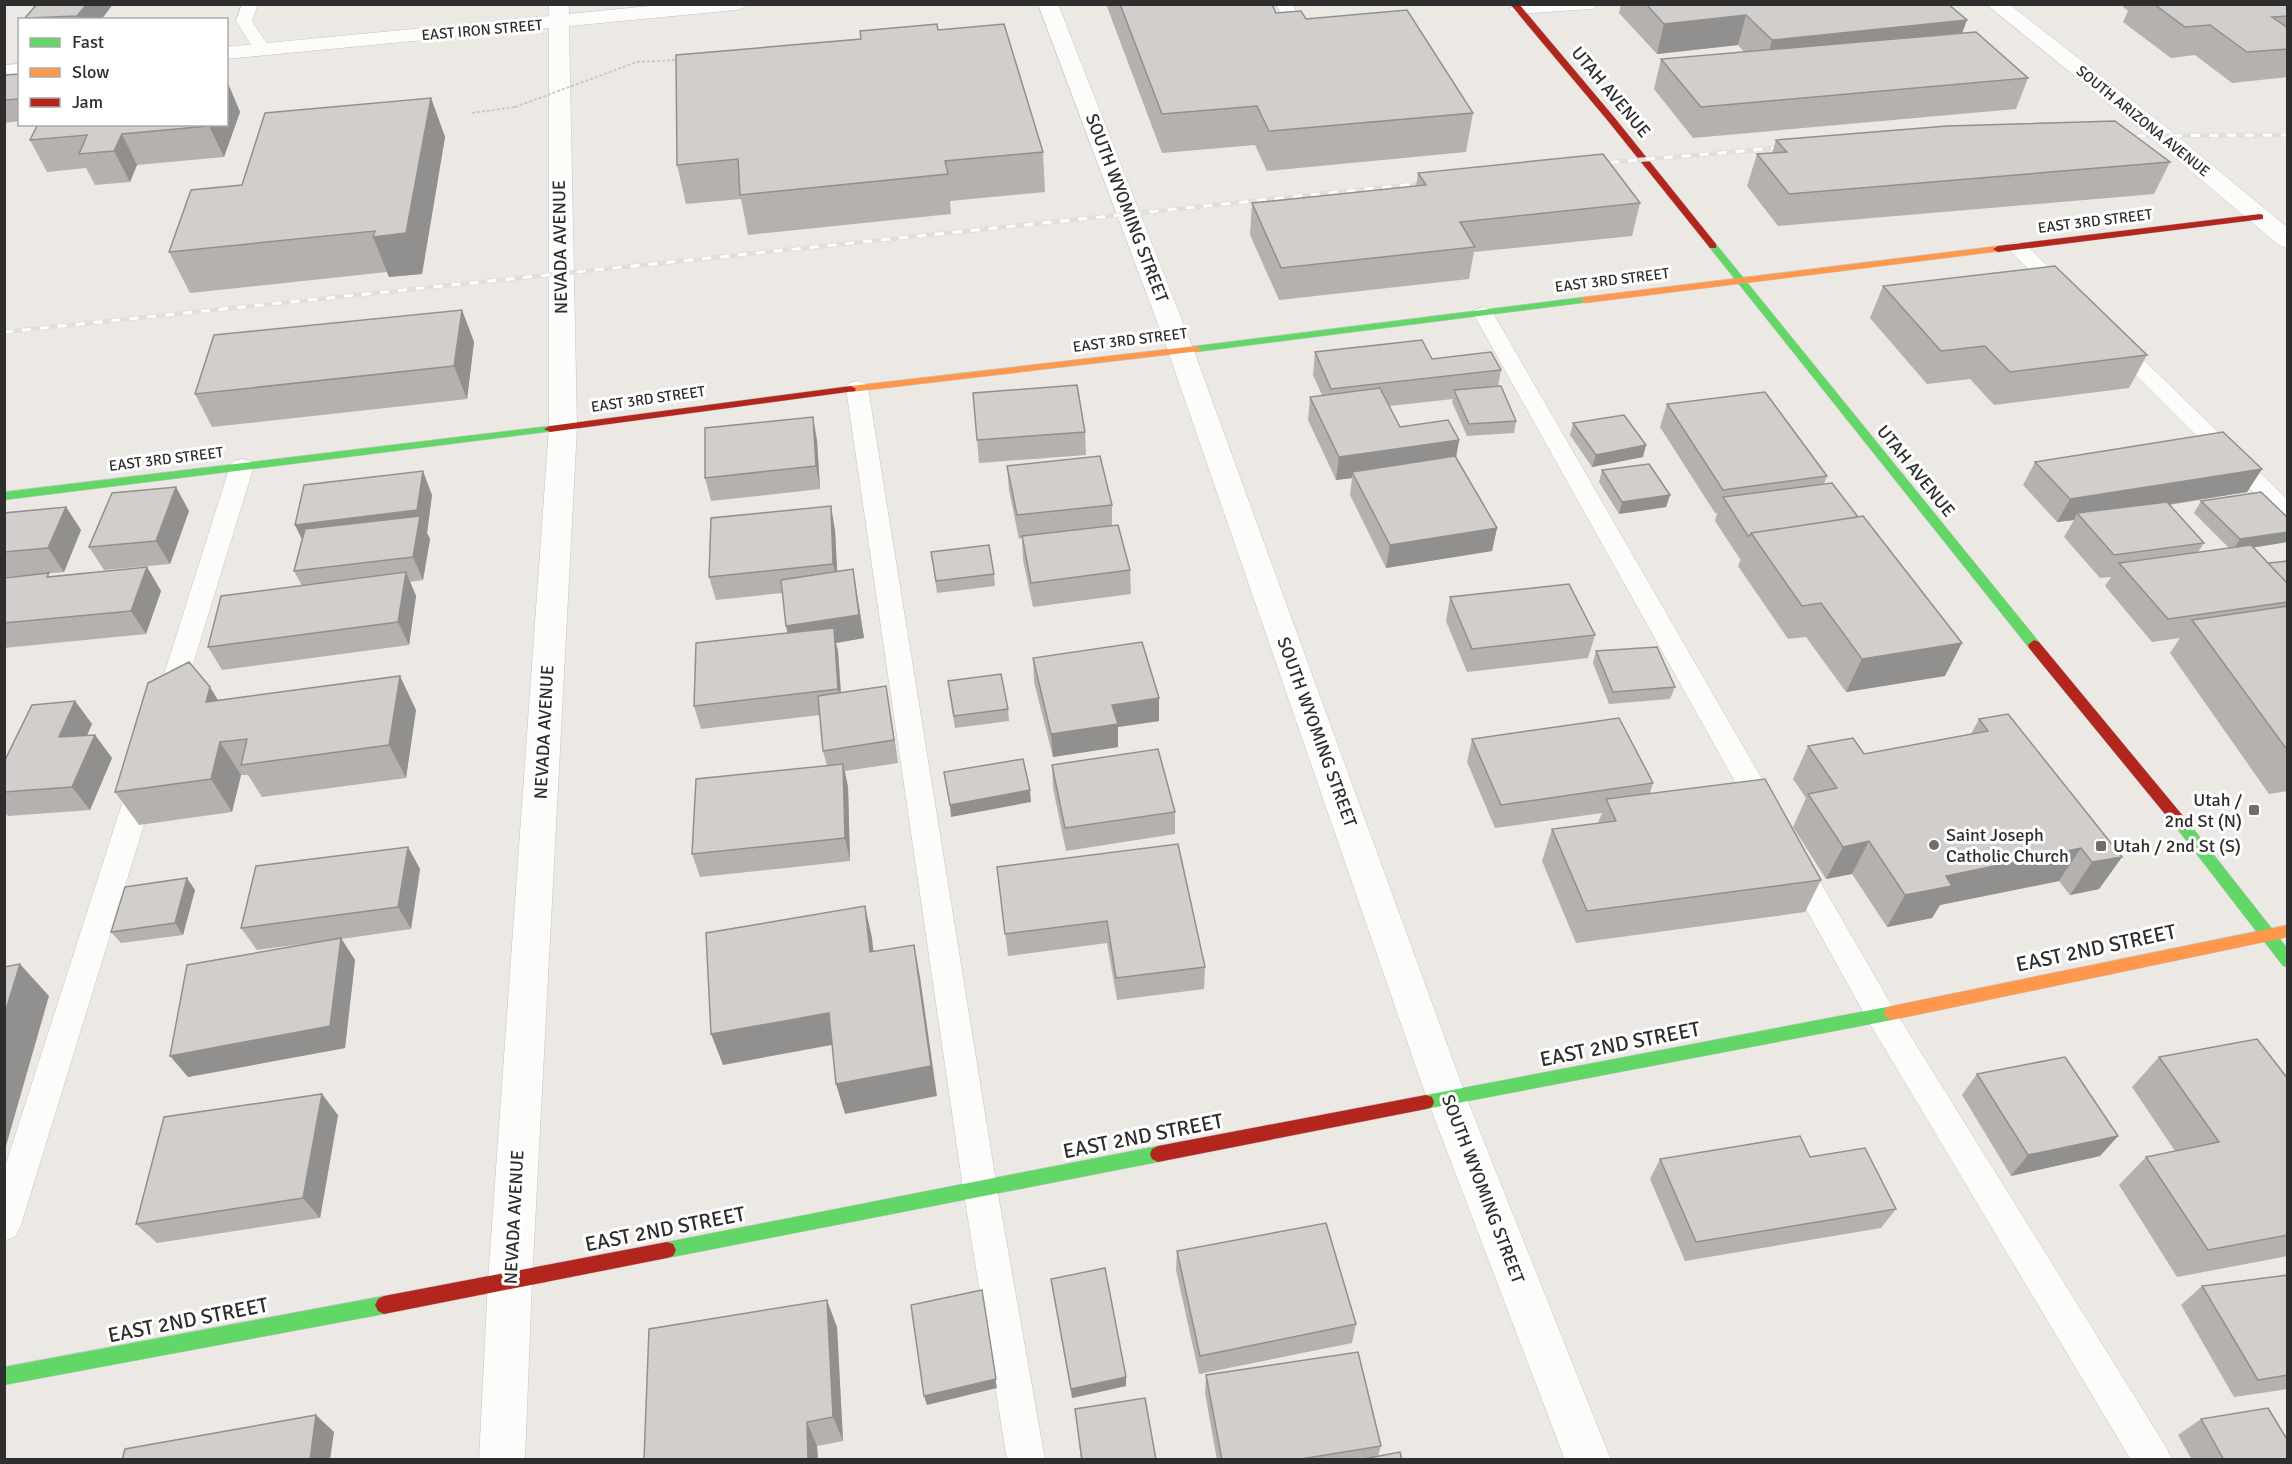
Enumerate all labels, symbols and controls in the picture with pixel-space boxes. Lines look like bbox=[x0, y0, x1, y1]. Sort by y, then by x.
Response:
street label: EAST IRON STREET bbox=[421, 16, 544, 44]
legend bbox=[18, 18, 228, 126]
text: Fast bbox=[72, 31, 104, 53]
street label: UTAH AVENUE bbox=[1567, 42, 1655, 142]
text: Slow bbox=[72, 61, 109, 83]
street label: SOUTH ARIZONA AVENUE bbox=[2073, 62, 2213, 180]
text: Jam bbox=[72, 91, 103, 113]
street label: SOUTH WYOMING STREET bbox=[1081, 110, 1173, 306]
street label: NEVADA AVENUE bbox=[548, 180, 572, 314]
street label: EAST 3RD STREET bbox=[2037, 205, 2154, 237]
street label: EAST 3RD STREET bbox=[1554, 264, 1671, 296]
street label: EAST 3RD STREET bbox=[1072, 324, 1189, 356]
street label: EAST 3RD STREET bbox=[590, 382, 707, 416]
street label: UTAH AVENUE bbox=[1872, 421, 1960, 521]
street label: EAST 3RD STREET bbox=[108, 443, 225, 475]
street label: SOUTH WYOMING STREET bbox=[1272, 634, 1362, 830]
street label: NEVADA AVENUE bbox=[529, 664, 559, 800]
place label: Utah / 2nd St (N) bbox=[2165, 789, 2242, 832]
marker: Utah / 2nd St (N) bbox=[2247, 803, 2261, 817]
place label: Saint Joseph Catholic Church bbox=[1946, 824, 2069, 867]
place label: Utah / 2nd St (S) bbox=[2113, 835, 2241, 857]
marker: Saint Joseph Catholic Church bbox=[1927, 838, 1941, 852]
marker: Utah / 2nd St (S) bbox=[2094, 839, 2108, 853]
street label: EAST 2ND STREET bbox=[2014, 918, 2179, 978]
street label: EAST 2ND STREET bbox=[1538, 1016, 1703, 1072]
street label: SOUTH WYOMING STREET bbox=[1437, 1091, 1529, 1287]
street label: EAST 2ND STREET bbox=[1061, 1108, 1226, 1164]
street label: NEVADA AVENUE bbox=[499, 1149, 529, 1285]
street label: EAST 2ND STREET bbox=[583, 1201, 748, 1257]
street label: EAST 2ND STREET bbox=[106, 1292, 271, 1348]

